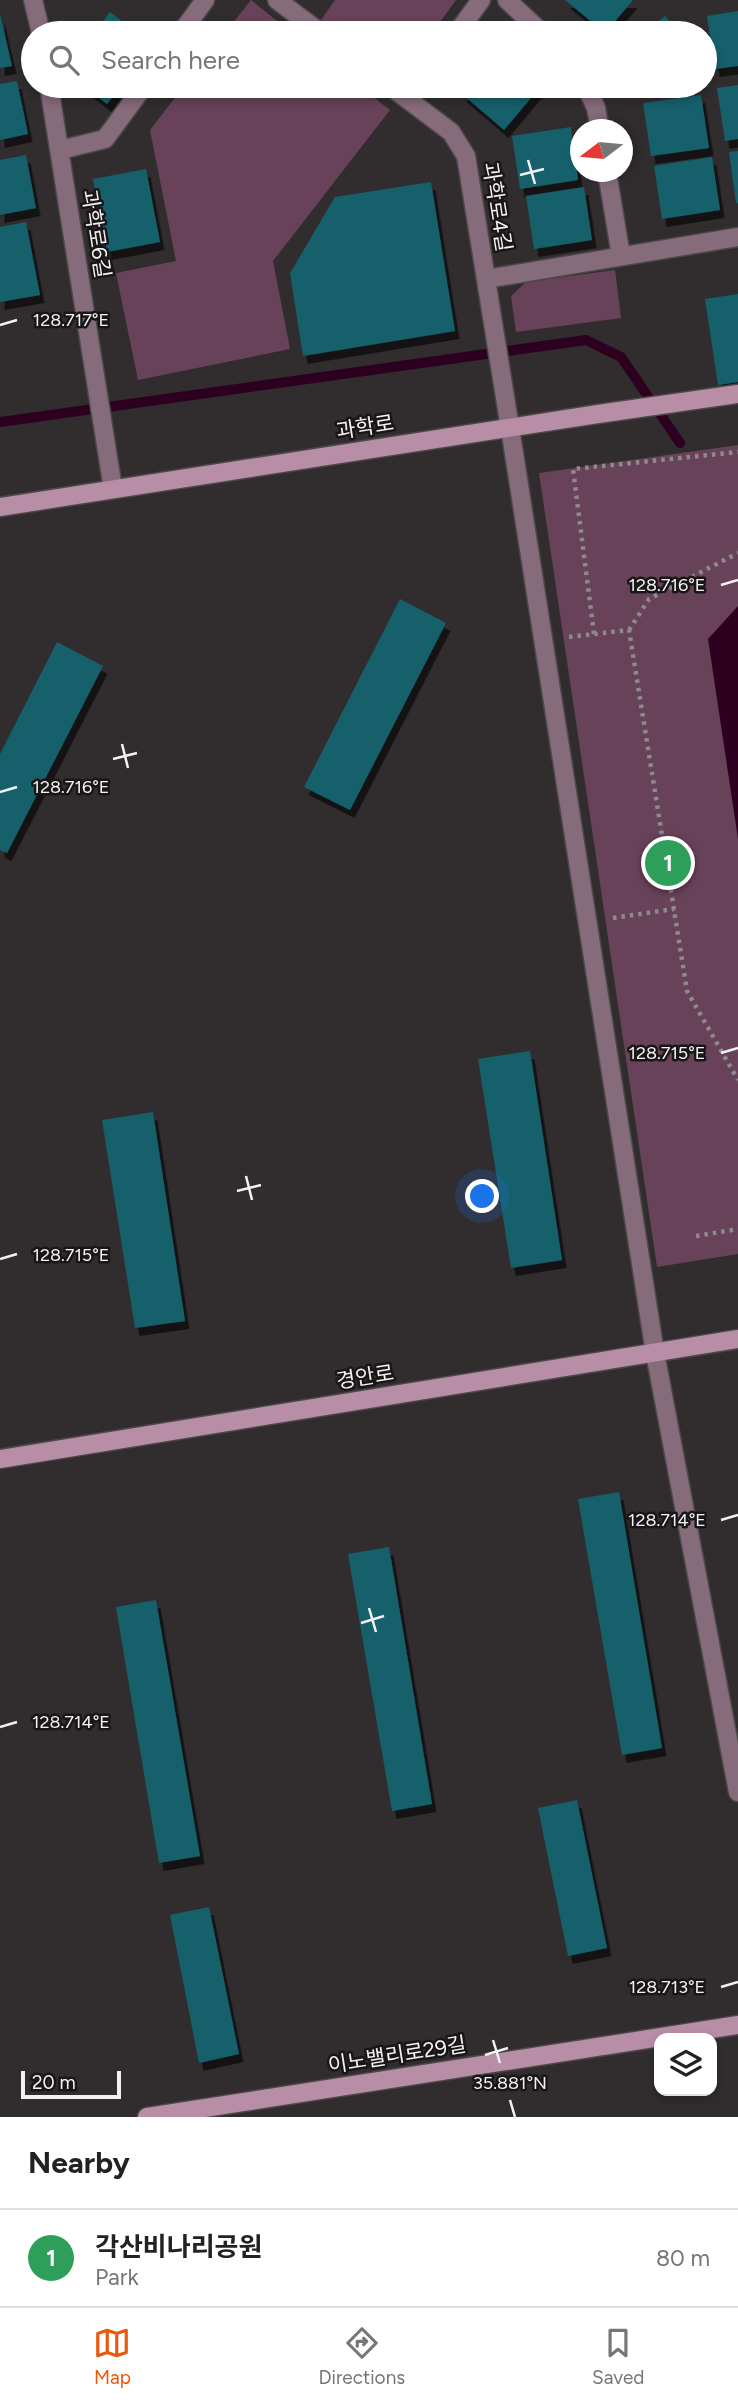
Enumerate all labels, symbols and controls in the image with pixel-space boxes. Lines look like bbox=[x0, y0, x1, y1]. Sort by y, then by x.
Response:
search box bbox=[21, 21, 717, 98]
icon: search bbox=[45, 41, 83, 79]
text: Search here bbox=[101, 44, 240, 76]
north arrow bbox=[570, 119, 633, 182]
street label: 과학로4길 bbox=[478, 160, 517, 253]
street label: 과학로6길 bbox=[77, 188, 116, 280]
text: 128.717°E bbox=[33, 309, 109, 331]
street label: 과학로 bbox=[334, 410, 396, 443]
text: 128.716°E bbox=[629, 574, 705, 596]
text: 128.716°E bbox=[33, 776, 109, 798]
pin: 1 bbox=[645, 837, 691, 889]
text: 128.715°E bbox=[628, 1042, 706, 1064]
your location bbox=[465, 1179, 499, 1213]
text: 128.715°E bbox=[32, 1244, 110, 1266]
street label: 경안로 bbox=[334, 1360, 396, 1393]
text: 128.714°E bbox=[628, 1509, 706, 1531]
text: 128.714°E bbox=[32, 1711, 110, 1733]
text: 128.713°E bbox=[629, 1976, 705, 1998]
street label: 이노밸리로29길 bbox=[326, 2031, 468, 2078]
map controls bbox=[654, 2033, 717, 2096]
button: layers bbox=[654, 2033, 717, 2096]
scale bar bbox=[21, 2068, 121, 2100]
text: 20 m bbox=[32, 2071, 76, 2094]
text: 35.881°N bbox=[473, 2072, 547, 2094]
text: Nearby bbox=[28, 2144, 130, 2181]
text: 각산비나리공원 bbox=[95, 2231, 262, 2263]
text: 1 bbox=[46, 2244, 56, 2272]
text: 80 m bbox=[656, 2244, 710, 2272]
text: Park bbox=[95, 2263, 139, 2291]
tab: Map bbox=[93, 2324, 131, 2389]
tab: Directions bbox=[318, 2324, 405, 2389]
tab: Saved bbox=[592, 2324, 644, 2389]

